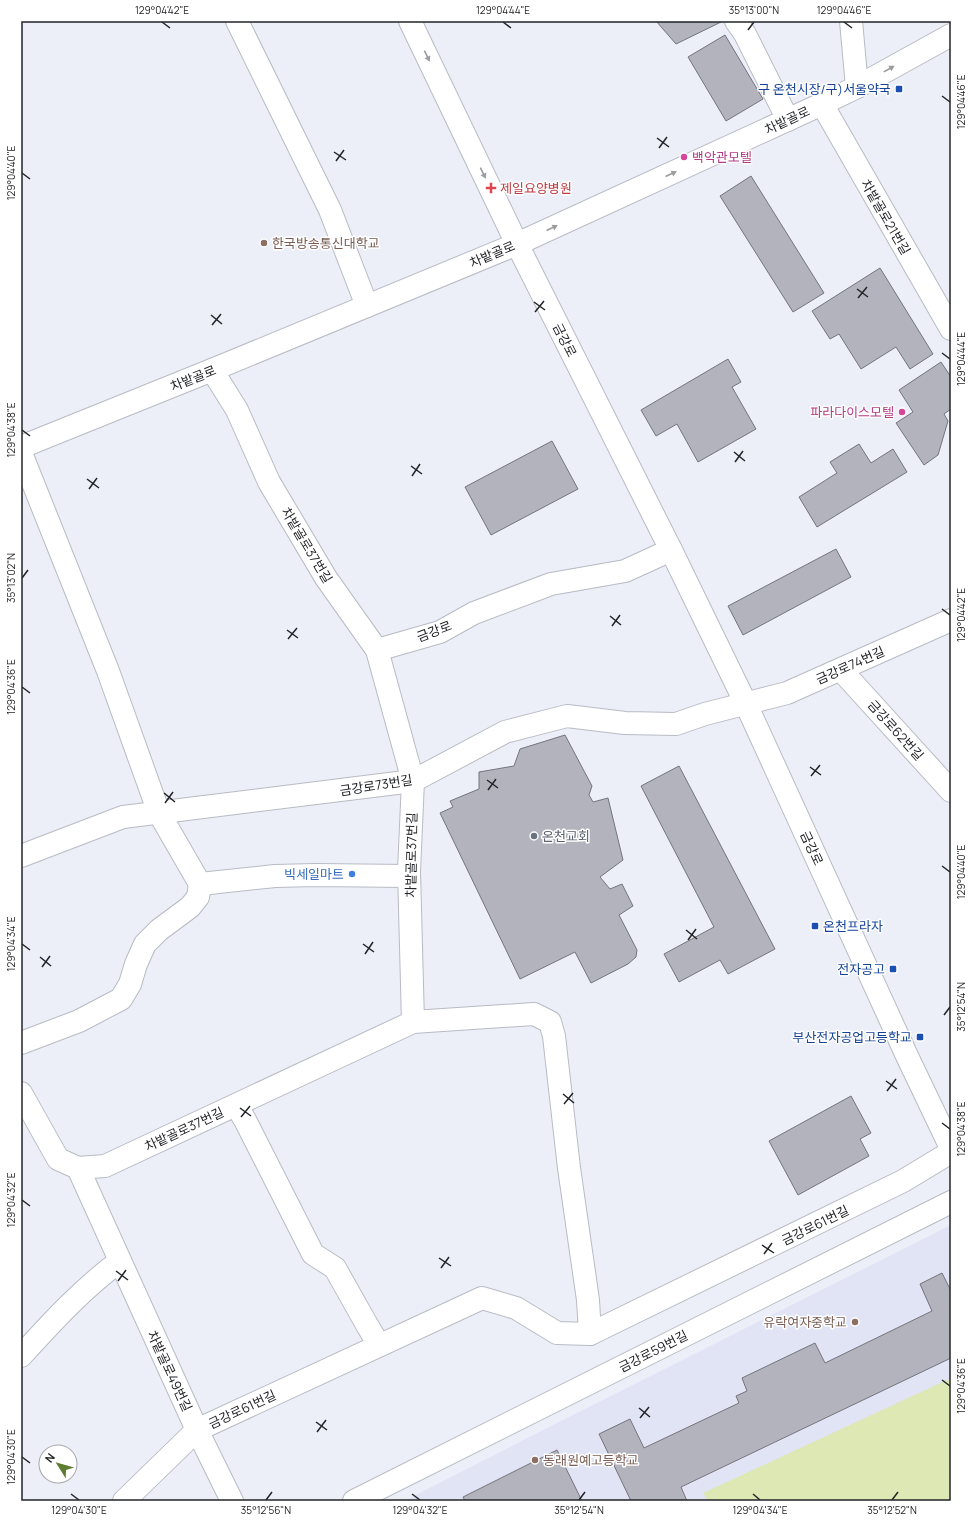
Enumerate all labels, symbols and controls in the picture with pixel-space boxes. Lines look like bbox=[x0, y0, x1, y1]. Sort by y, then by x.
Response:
text: 129°04'42"E bbox=[135, 3, 189, 17]
text: 129°04'44"E bbox=[476, 3, 530, 17]
text: 35°13'00"N bbox=[729, 3, 779, 17]
text: 129°04'46"E bbox=[817, 3, 872, 17]
one-way arrow bbox=[424, 50, 430, 62]
one-way arrow bbox=[883, 66, 895, 73]
text: 129°04'46"E bbox=[954, 74, 968, 129]
place label: 구 온천시장/구)서울약국 bbox=[758, 80, 891, 98]
marker: 구 온천시장/구)서울약국 bbox=[894, 84, 904, 94]
street label: 차밭골로 bbox=[762, 102, 813, 138]
text: 129°04'40"E bbox=[4, 145, 18, 200]
place label: 백악관모텔 bbox=[692, 148, 752, 166]
marker: 백악관모텔 bbox=[679, 152, 689, 162]
one-way arrow bbox=[480, 168, 486, 179]
one-way arrow bbox=[665, 171, 676, 177]
street label: 차밭골로21번길 bbox=[857, 176, 915, 258]
place label: 제일요양병원 bbox=[500, 179, 572, 197]
marker: 제일요양병원 bbox=[485, 182, 497, 194]
one-way arrow bbox=[547, 225, 558, 231]
place label: 한국방송통신대학교 bbox=[272, 234, 380, 252]
street label: 차밭골로 bbox=[466, 236, 518, 272]
marker: 한국방송통신대학교 bbox=[259, 238, 269, 248]
street label: 금강로 bbox=[549, 320, 581, 360]
text: 129°04'44"E bbox=[954, 332, 968, 386]
street label: 차밭골로 bbox=[167, 361, 219, 395]
text: 129°04'38"E bbox=[4, 402, 18, 458]
place label: 파라다이스모텔 bbox=[810, 403, 894, 421]
marker: 파라다이스모텔 bbox=[897, 407, 907, 417]
street label: 차밭골로37번길 bbox=[277, 504, 337, 586]
text: 35°13'02"N bbox=[4, 553, 18, 603]
text: 129°04'42"E bbox=[954, 588, 968, 642]
street label: 금강로 bbox=[414, 616, 454, 646]
street label: 금강로74번길 bbox=[813, 642, 887, 688]
text: 129°04'36"E bbox=[4, 659, 18, 715]
street label: 금강로62번길 bbox=[864, 696, 928, 764]
street label: 금강로73번길 bbox=[338, 770, 414, 800]
street label: 차밭골로37번길 bbox=[401, 812, 421, 898]
place label: 온천교회 bbox=[542, 827, 590, 845]
street label: 금강로 bbox=[796, 828, 828, 868]
marker: 온천교회 bbox=[529, 831, 539, 841]
text: 129°04'40"E bbox=[954, 844, 968, 899]
place label: 빅세일마트 bbox=[284, 865, 344, 883]
marker: 빅세일마트 bbox=[347, 869, 357, 879]
text: 129°04'34"E bbox=[4, 916, 18, 971]
place label: 온천프라자 bbox=[823, 917, 883, 935]
marker: 온천프라자 bbox=[810, 921, 820, 931]
place label: 전자공고 bbox=[837, 960, 885, 978]
marker: 전자공고 bbox=[888, 964, 898, 974]
text: 35°12'54"N bbox=[954, 982, 968, 1032]
place label: 부산전자공업고등학교 bbox=[792, 1028, 912, 1046]
marker: 부산전자공업고등학교 bbox=[915, 1032, 925, 1042]
text: 129°04'38"E bbox=[954, 1101, 968, 1157]
street label: 차밭골로37번길 bbox=[141, 1103, 227, 1155]
text: 129°04'32"E bbox=[4, 1172, 18, 1228]
street label: 금강로61번길 bbox=[778, 1201, 852, 1249]
place label: 유락여자중학교 bbox=[763, 1313, 847, 1331]
marker: 유락여자중학교 bbox=[850, 1317, 860, 1327]
street label: 금강로59번길 bbox=[615, 1326, 691, 1376]
street label: 차밭골로49번길 bbox=[143, 1328, 197, 1414]
text: 129°04'36"E bbox=[954, 1358, 968, 1414]
street label: 금강로61번길 bbox=[205, 1385, 279, 1433]
text: 129°04'30"E bbox=[4, 1429, 18, 1485]
north arrow bbox=[38, 1444, 78, 1484]
text: N bbox=[41, 1450, 58, 1465]
place label: 동래원예고등학교 bbox=[543, 1451, 639, 1469]
marker: 동래원예고등학교 bbox=[530, 1455, 540, 1465]
text: 129°04'30"E bbox=[51, 1503, 107, 1517]
text: 35°12'56"N bbox=[241, 1503, 291, 1517]
text: 129°04'32"E bbox=[393, 1503, 448, 1517]
text: 35°12'54"N bbox=[554, 1503, 604, 1517]
text: 129°04'34"E bbox=[733, 1503, 788, 1517]
text: 35°12'52"N bbox=[867, 1503, 917, 1517]

